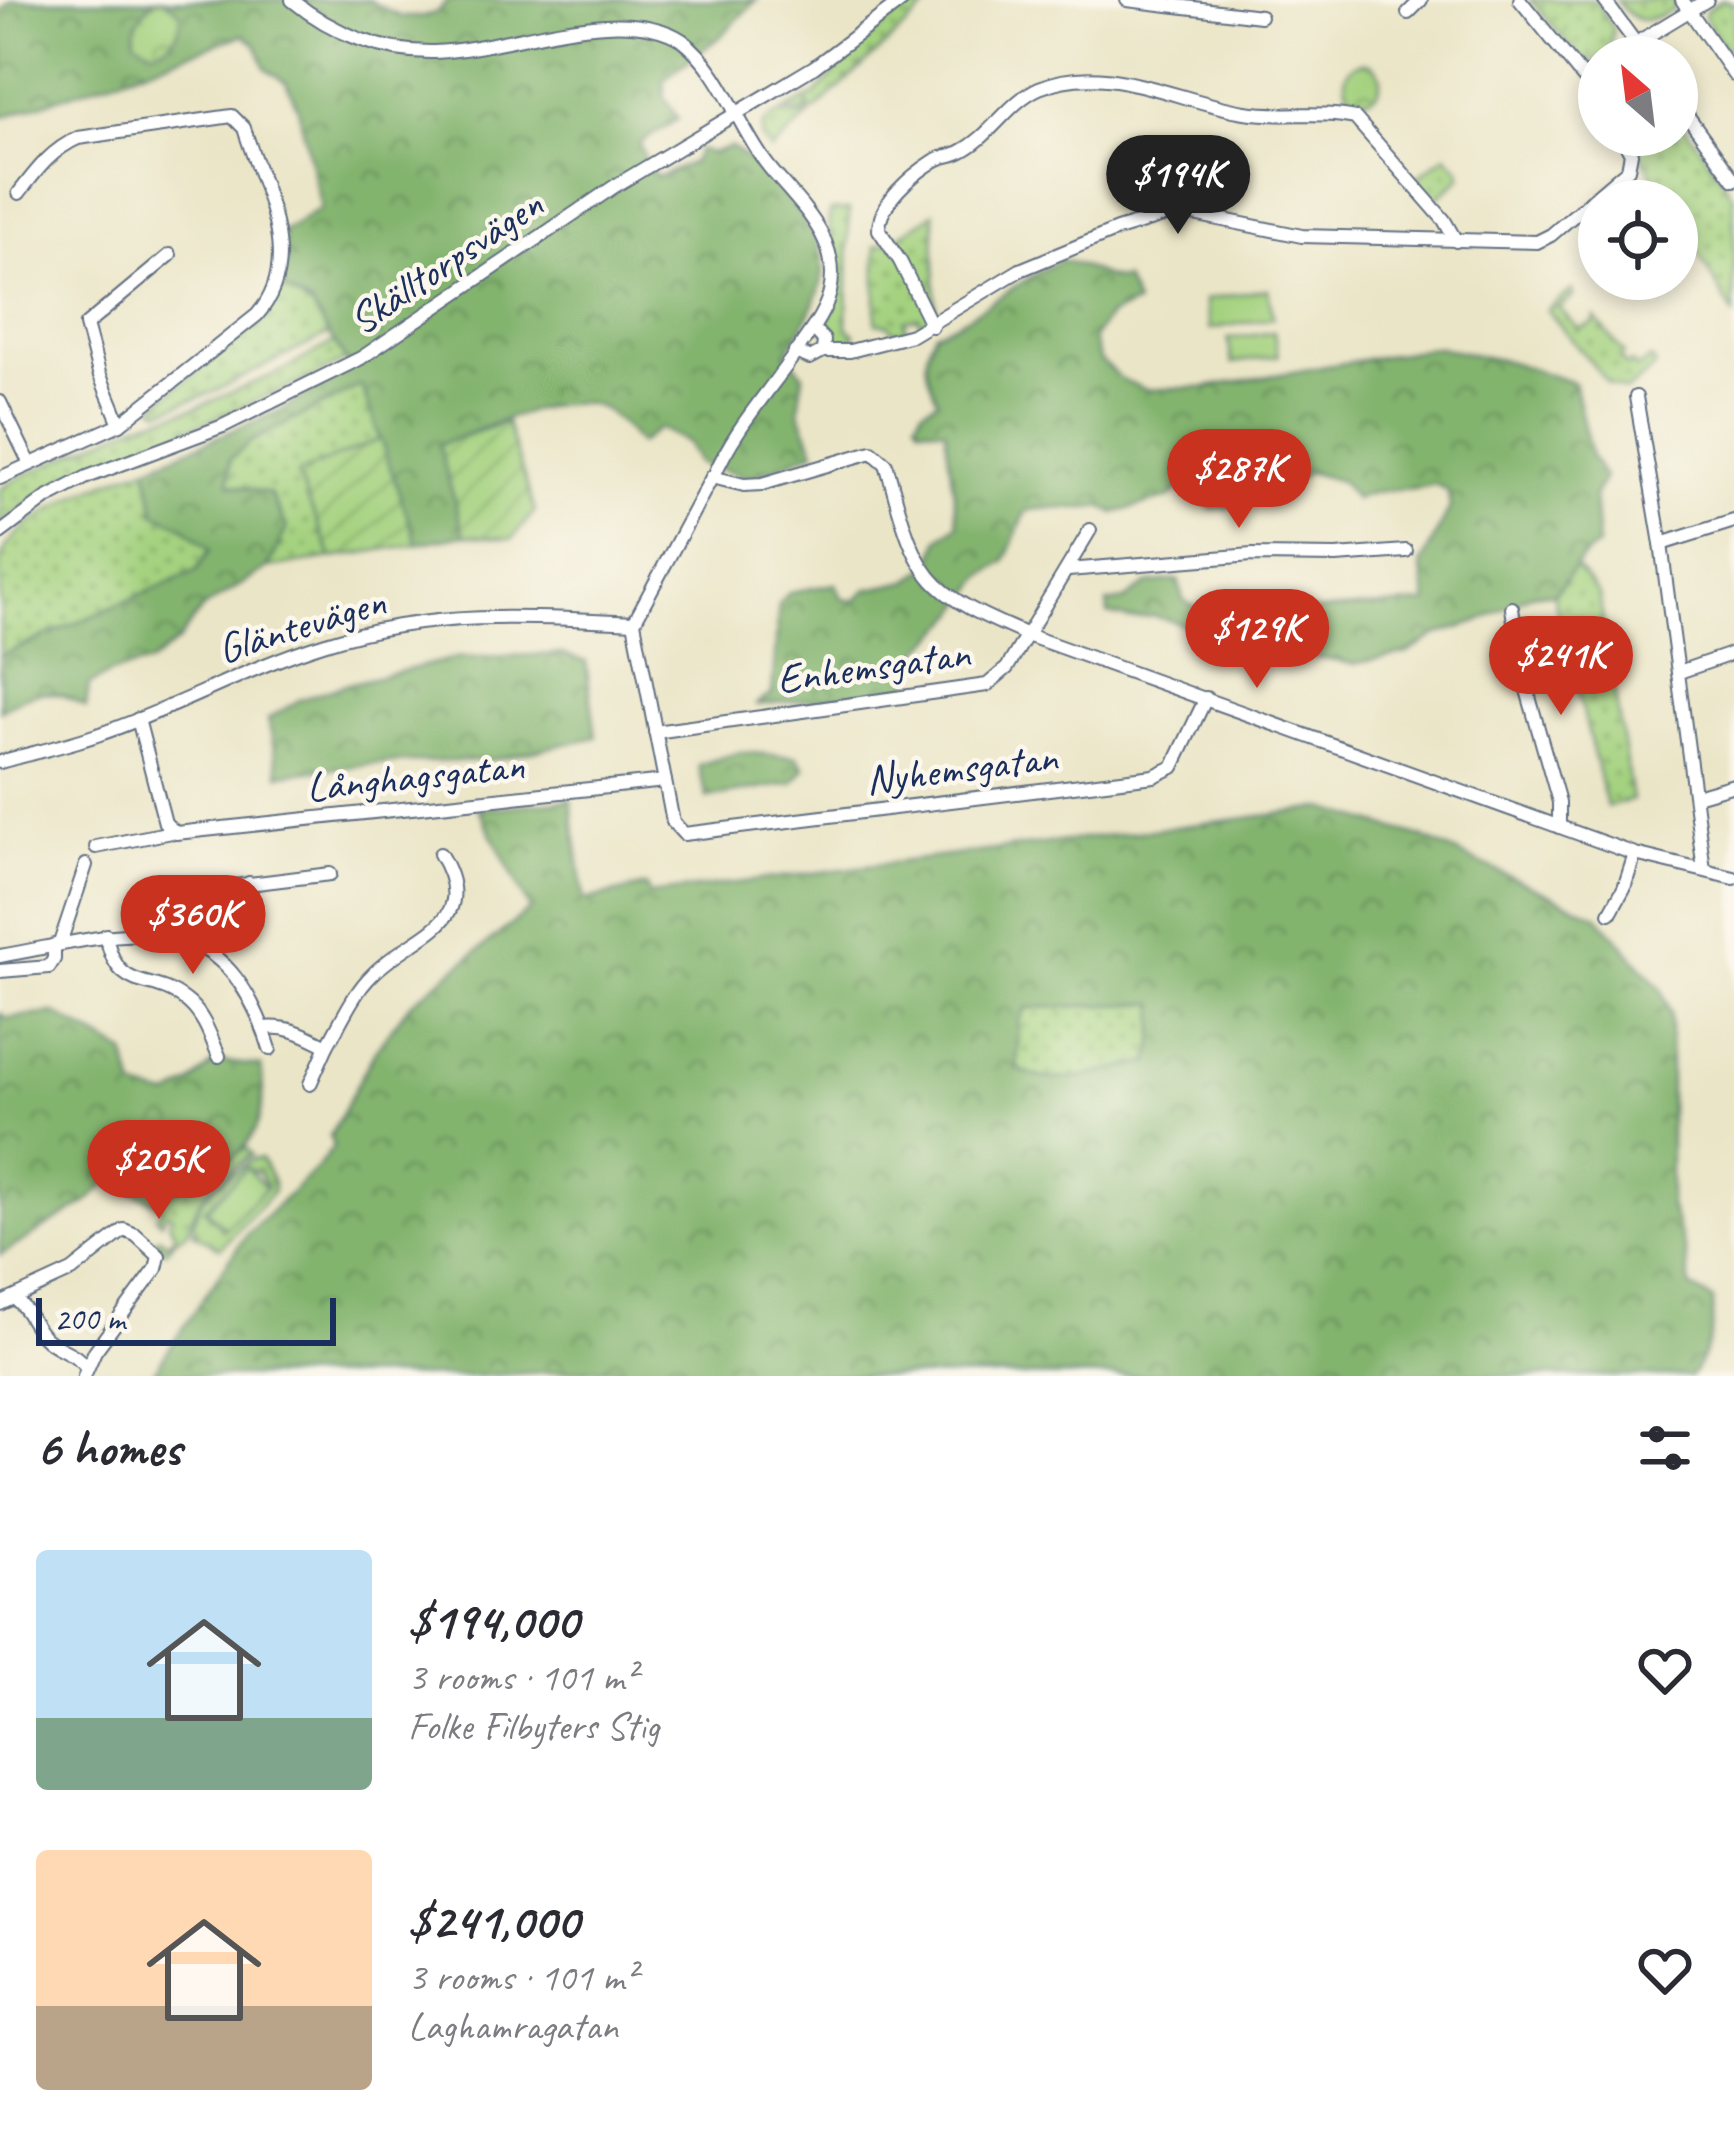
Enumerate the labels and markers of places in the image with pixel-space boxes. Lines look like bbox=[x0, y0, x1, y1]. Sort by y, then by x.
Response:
pin: $194K bbox=[1094, 135, 1262, 237]
pin: $287K bbox=[1155, 429, 1323, 531]
pin: $129K bbox=[1173, 589, 1341, 691]
pin: $241K bbox=[1477, 616, 1645, 718]
pin: $360K bbox=[109, 875, 277, 977]
pin: $205K bbox=[75, 1120, 243, 1222]

